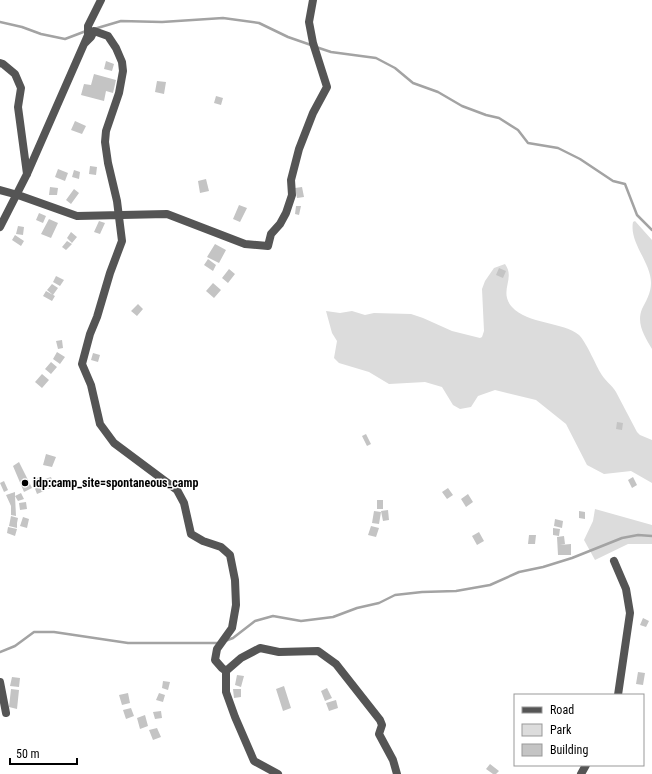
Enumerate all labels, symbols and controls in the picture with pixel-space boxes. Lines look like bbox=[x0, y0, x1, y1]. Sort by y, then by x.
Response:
place label: idp:camp_site=spontaneous_camp bbox=[33, 476, 198, 490]
marker: idp:camp_site=spontaneous_camp bbox=[20, 478, 30, 488]
legend bbox=[514, 694, 644, 766]
text: Road bbox=[550, 703, 574, 717]
text: Park bbox=[550, 723, 572, 737]
scale bar bbox=[10, 740, 77, 766]
text: Building bbox=[550, 743, 588, 757]
text: 50 m bbox=[16, 747, 40, 761]

